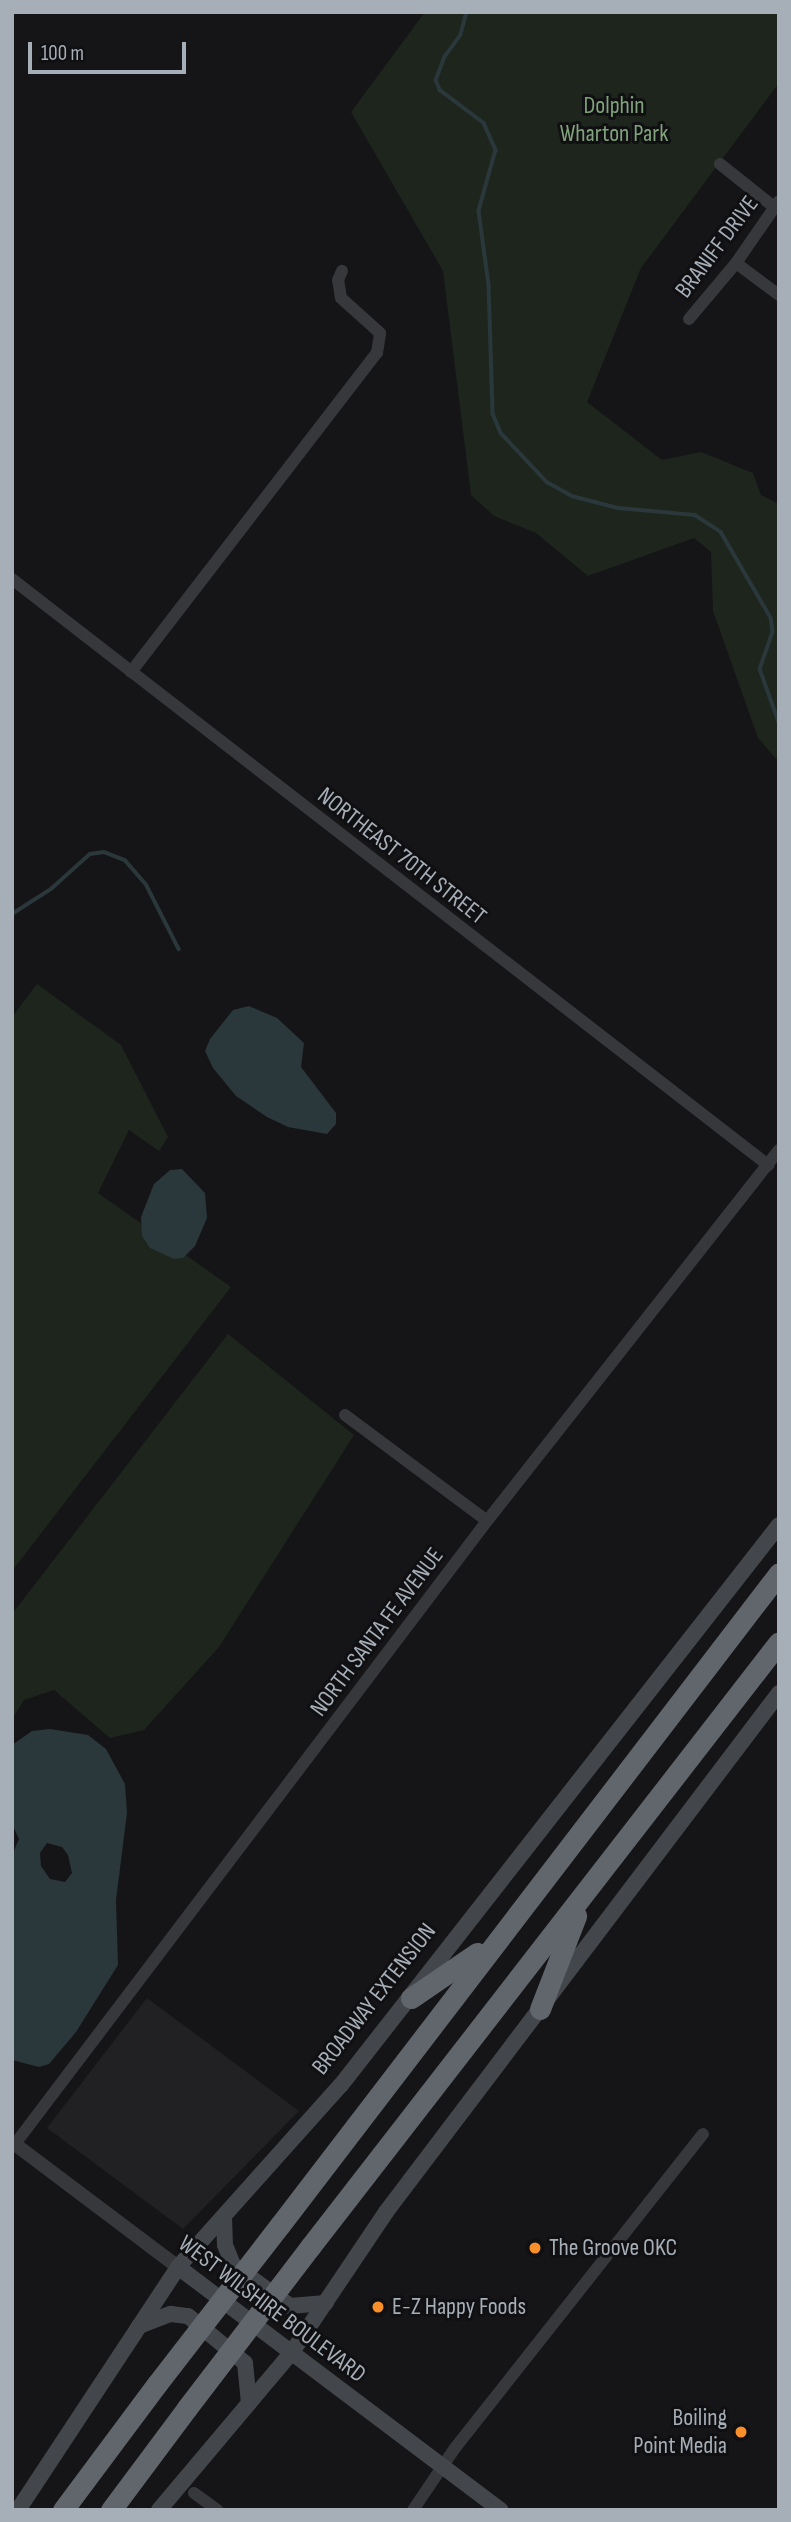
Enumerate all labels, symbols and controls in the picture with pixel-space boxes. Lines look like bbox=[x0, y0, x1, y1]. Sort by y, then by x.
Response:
scale bar bbox=[32, 28, 189, 72]
text: 100 m bbox=[41, 41, 84, 66]
park label: Dolphin Wharton Park bbox=[560, 92, 668, 148]
street label: BRANIFF DRIVE bbox=[669, 190, 765, 304]
street label: NORTHEAST 70TH STREET bbox=[312, 781, 492, 931]
street label: NORTH SANTA FE AVENUE bbox=[304, 1542, 450, 1722]
street label: BROADWAY EXTENSION bbox=[306, 1917, 442, 2081]
street label: WEST WILSHIRE BOULEVARD bbox=[173, 2229, 371, 2389]
place label: The Groove OKC bbox=[549, 2234, 677, 2262]
marker: The Groove OKC bbox=[527, 2240, 543, 2256]
place label: E-Z Happy Foods bbox=[392, 2293, 526, 2321]
marker: E-Z Happy Foods bbox=[370, 2299, 386, 2315]
place label: Boiling Point Media bbox=[633, 2404, 727, 2460]
marker: Boiling Point Media bbox=[733, 2424, 749, 2440]

